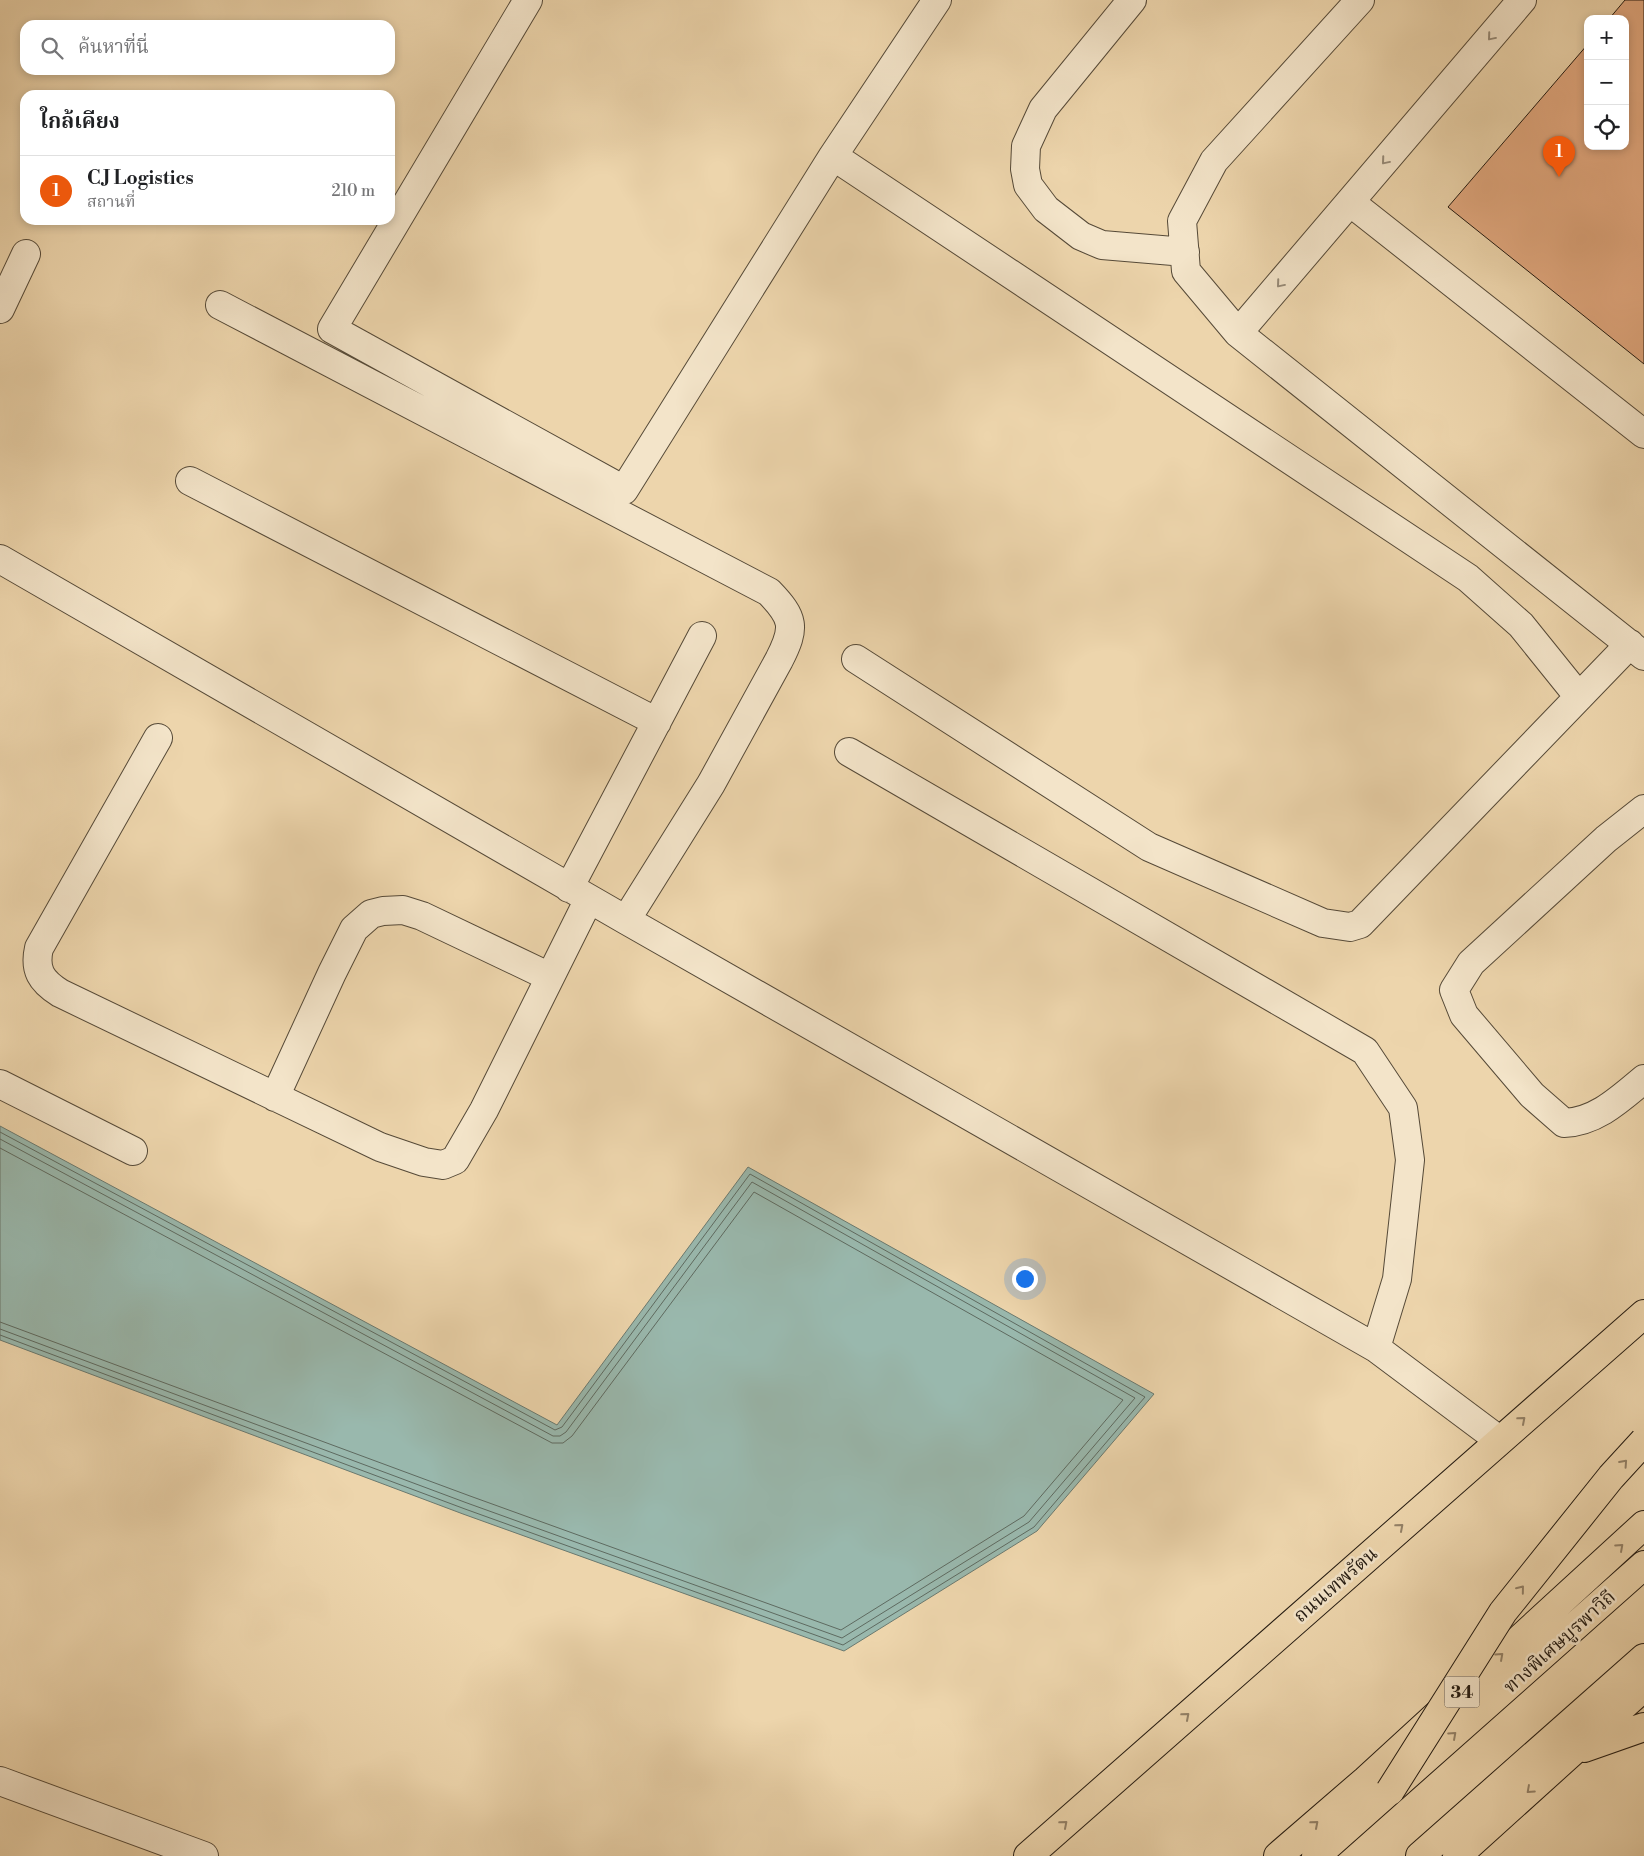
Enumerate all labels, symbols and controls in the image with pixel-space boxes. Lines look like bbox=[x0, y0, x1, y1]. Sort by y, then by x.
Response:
map controls bbox=[1584, 15, 1629, 150]
button: + bbox=[1584, 15, 1629, 60]
search box bbox=[20, 20, 395, 75]
one-way arrow bbox=[1488, 31, 1496, 40]
icon: search bbox=[38, 34, 66, 62]
text: ค้นหาที่นี่ bbox=[78, 35, 149, 59]
button: − bbox=[1584, 60, 1629, 105]
button: locate bbox=[1584, 105, 1629, 150]
text: ใกล้เคียง bbox=[40, 109, 120, 135]
pin: 1 bbox=[1543, 136, 1575, 177]
one-way arrow bbox=[1382, 155, 1391, 164]
text: CJ Logistics bbox=[87, 166, 194, 190]
text: 1 bbox=[52, 181, 60, 201]
text: 210 m bbox=[331, 181, 375, 201]
text: สถานที่ bbox=[87, 192, 135, 212]
one-way arrow bbox=[1276, 279, 1285, 288]
your location bbox=[1012, 1266, 1038, 1292]
one-way arrow bbox=[1516, 1417, 1525, 1426]
one-way arrow bbox=[1618, 1459, 1627, 1468]
one-way arrow bbox=[1394, 1524, 1403, 1533]
street label: ถนนเทพรัตน bbox=[1289, 1542, 1383, 1628]
one-way arrow bbox=[1615, 1544, 1624, 1553]
street label: ทางพิเศษบูรพาวิถี bbox=[1499, 1585, 1621, 1698]
one-way arrow bbox=[1516, 1586, 1524, 1595]
one-way arrow bbox=[1495, 1653, 1504, 1662]
road number: 34 bbox=[1444, 1676, 1480, 1708]
one-way arrow bbox=[1181, 1713, 1190, 1722]
one-way arrow bbox=[1447, 1732, 1456, 1741]
one-way arrow bbox=[1526, 1785, 1535, 1794]
one-way arrow bbox=[1059, 1821, 1068, 1830]
one-way arrow bbox=[1309, 1821, 1318, 1830]

